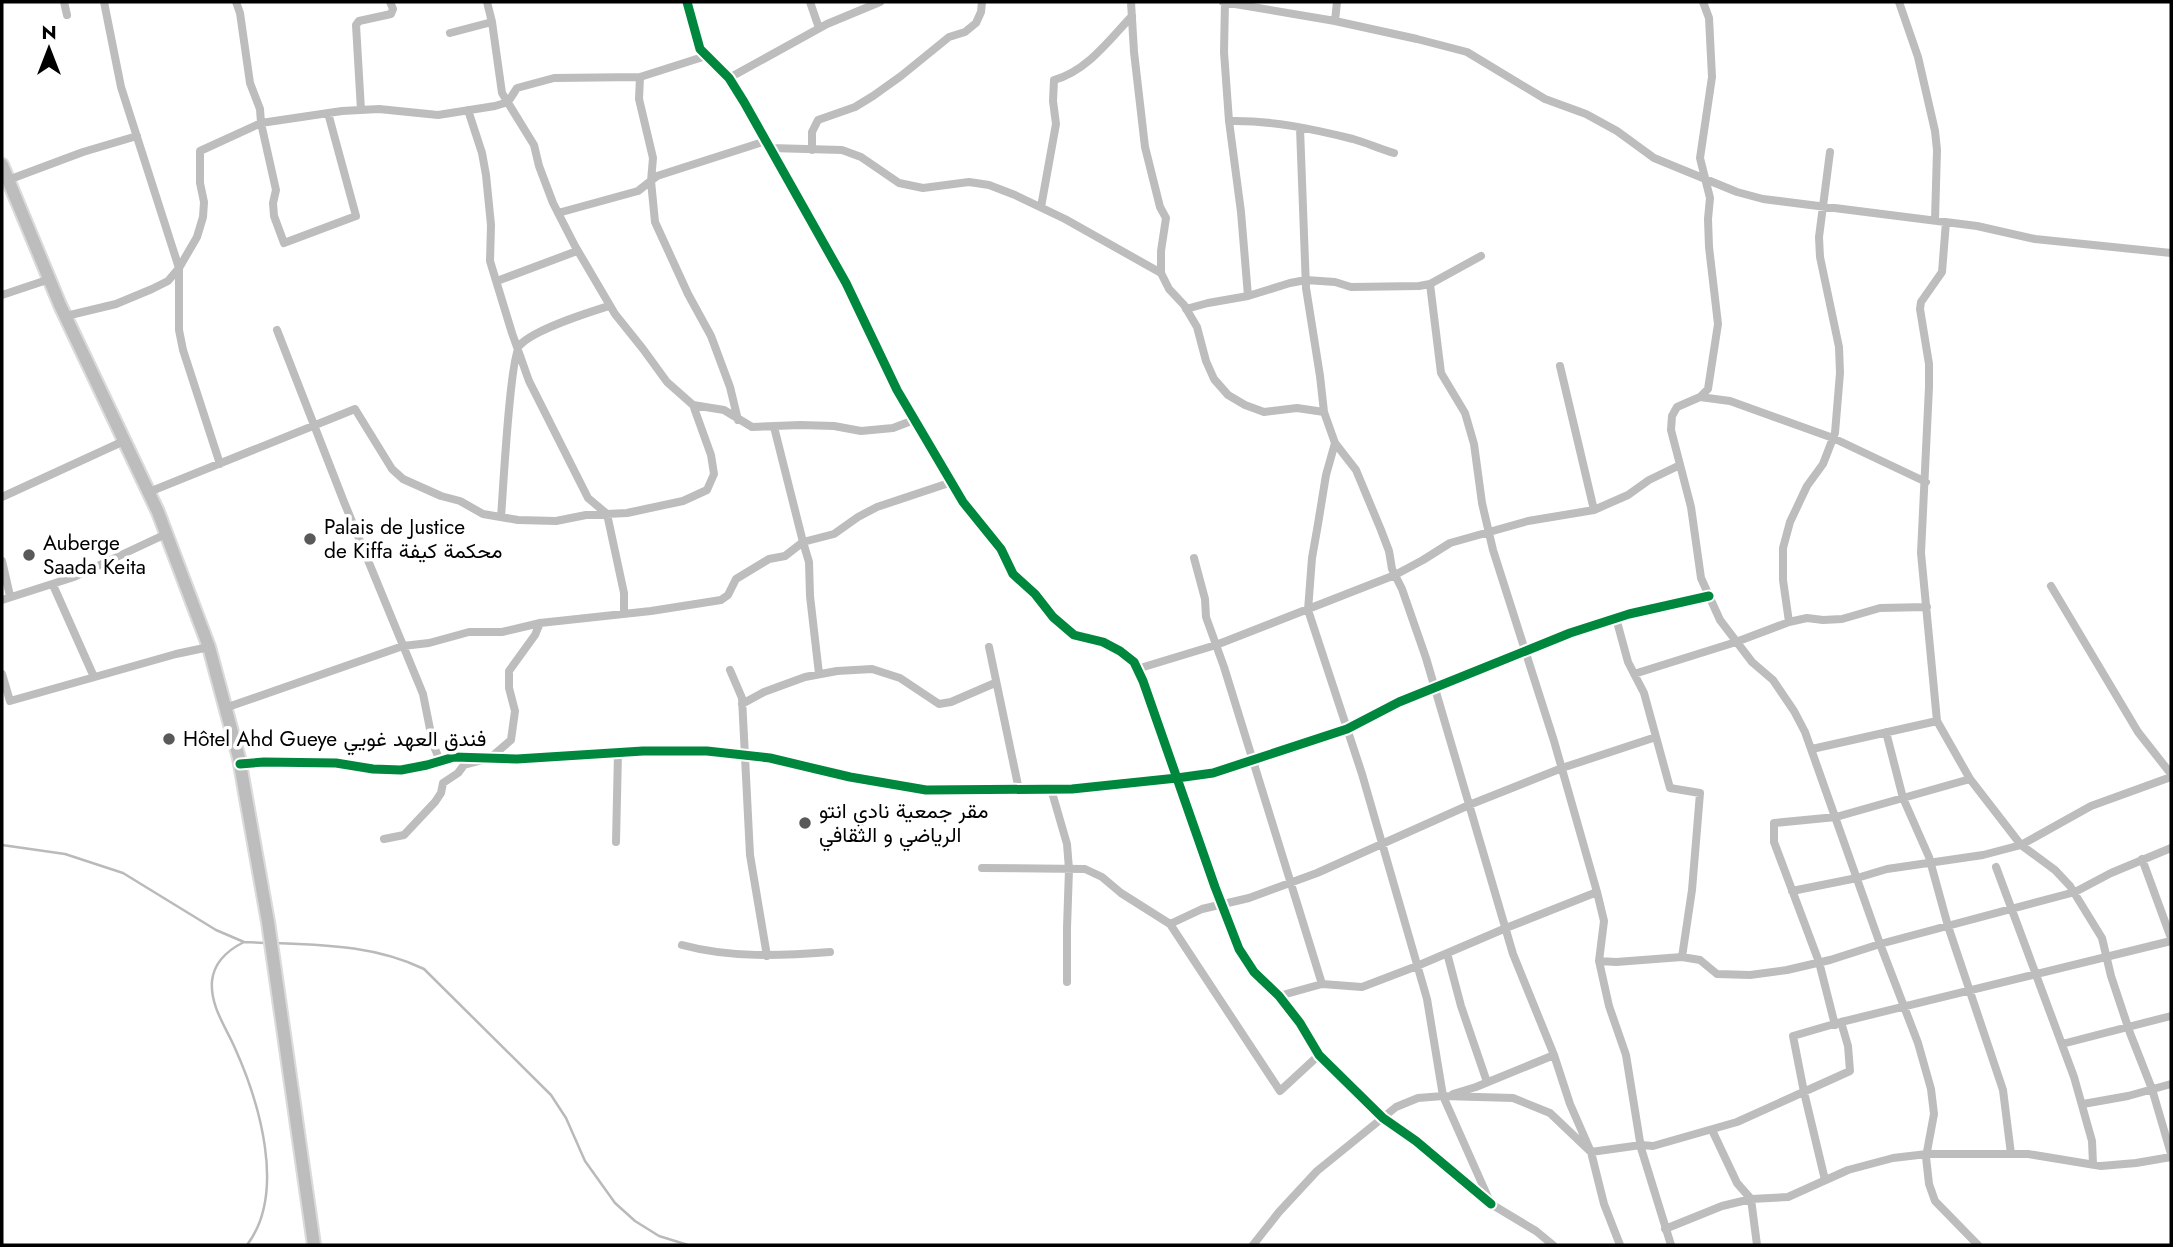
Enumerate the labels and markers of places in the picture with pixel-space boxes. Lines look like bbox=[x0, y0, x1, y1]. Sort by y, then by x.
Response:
place label: Palais de Justice de Kiffa محكمة كيفة bbox=[324, 512, 503, 566]
place label: Auberge Saada Keita bbox=[43, 528, 146, 582]
marker: Palais de Justice de Kiffa محكمة كيفة bbox=[302, 531, 318, 547]
marker: Auberge Saada Keita bbox=[21, 547, 37, 563]
place label: Hôtel Ahd Gueye فندق العهد غويي bbox=[183, 724, 486, 756]
marker: Hôtel Ahd Gueye فندق العهد غويي bbox=[161, 731, 177, 747]
place label: مقر جمعية نادي انتو الرياضي و الثقافي bbox=[819, 796, 988, 852]
marker: مقر جمعية نادي انتو الرياضي و الثقافي bbox=[797, 815, 813, 831]

